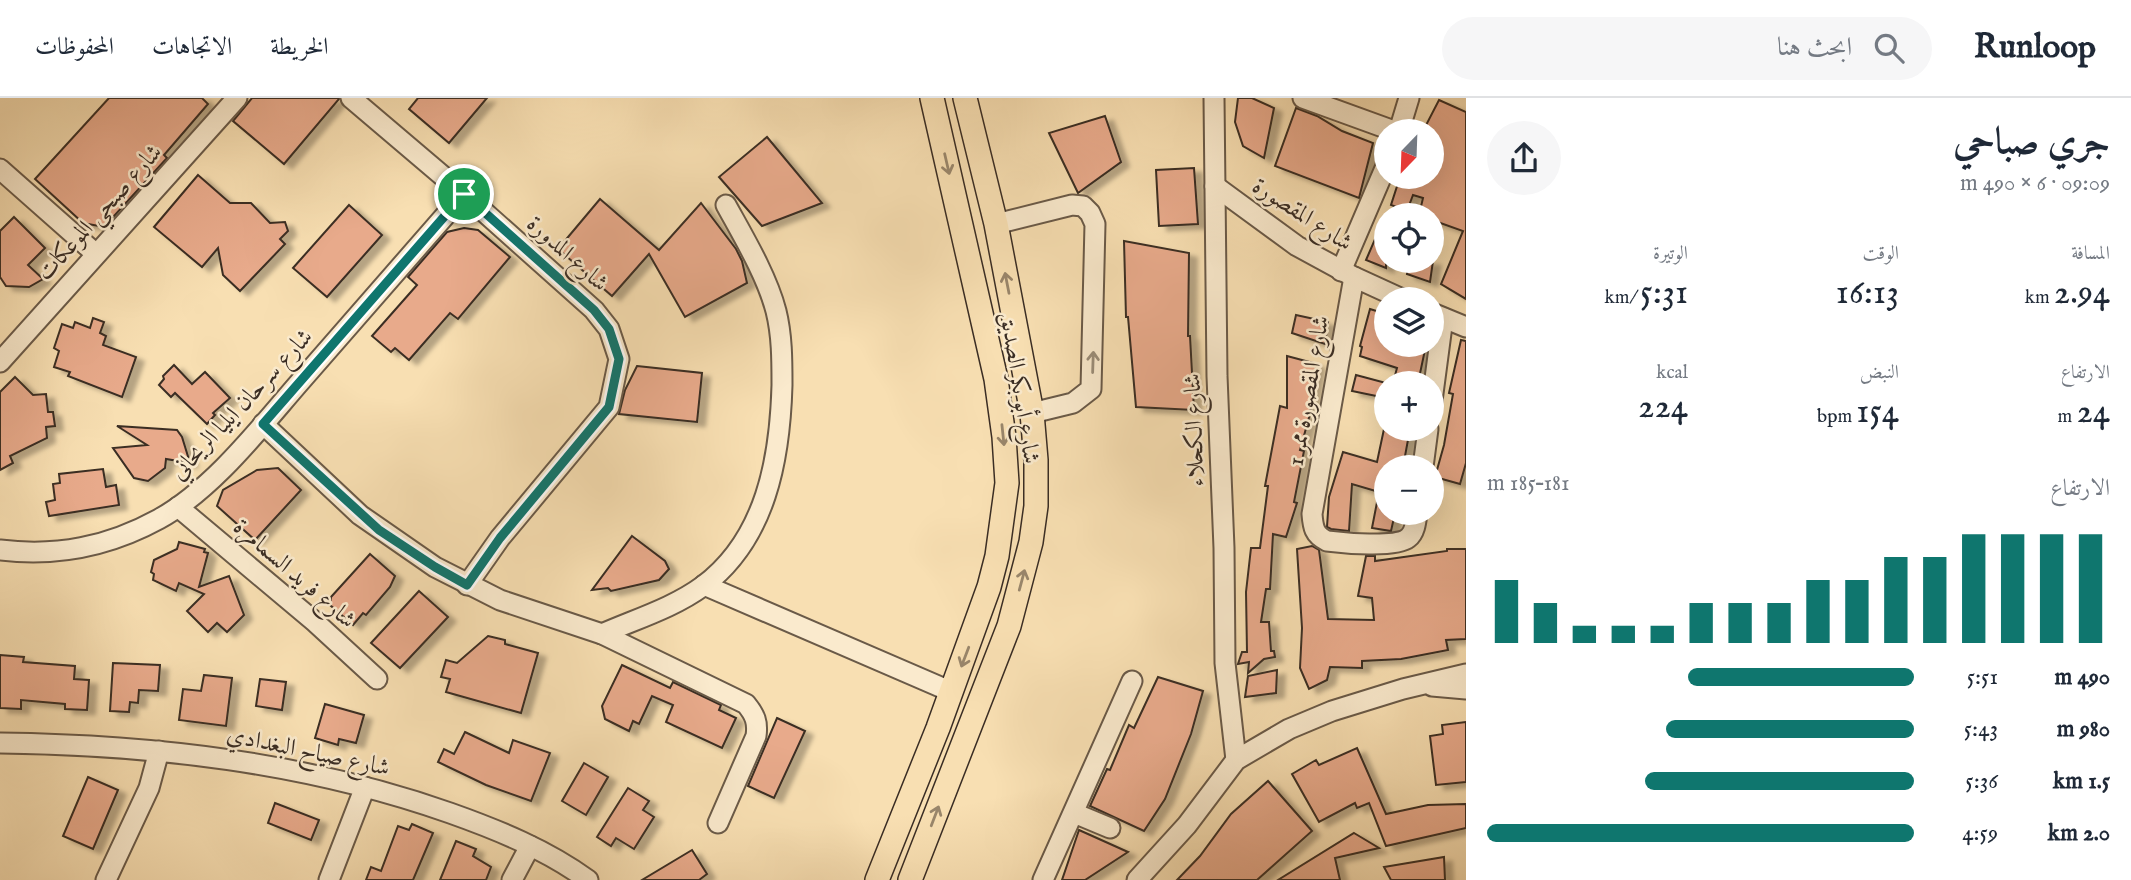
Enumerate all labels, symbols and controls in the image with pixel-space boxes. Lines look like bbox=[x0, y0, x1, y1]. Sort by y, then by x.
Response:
search box bbox=[1442, 17, 1932, 80]
text: Runloop bbox=[1974, 27, 2096, 69]
icon: search bbox=[1870, 29, 1908, 67]
text: ابحث هنا bbox=[1777, 31, 1852, 64]
text: المحفوظات bbox=[35, 32, 114, 63]
text: الاتجاهات bbox=[152, 32, 232, 63]
text: الخريطة bbox=[270, 32, 329, 63]
north arrow bbox=[1374, 119, 1444, 189]
map controls bbox=[1374, 119, 1444, 525]
text: جري صباحي bbox=[1953, 119, 2110, 167]
button: share bbox=[1487, 121, 1561, 195]
street label: شارع صبحي الموعكات bbox=[30, 138, 174, 292]
one-way arrow bbox=[941, 153, 954, 175]
pin bbox=[434, 164, 494, 224]
text: 09:09 · 6 × 490 m bbox=[1960, 169, 2110, 198]
street label: شارع المقصورة bbox=[1244, 171, 1358, 261]
icon: arrive bbox=[445, 175, 483, 213]
button: locate bbox=[1374, 203, 1444, 273]
street label: شارع المدورة bbox=[517, 209, 615, 301]
text: الوتيرة bbox=[1653, 242, 1688, 266]
text: الوقت bbox=[1863, 242, 1899, 266]
text: المسافة bbox=[2071, 242, 2110, 266]
text: 5:31 bbox=[1640, 271, 1688, 316]
text: 16:13 bbox=[1836, 271, 1899, 316]
text: 2.94 bbox=[2054, 271, 2110, 316]
one-way arrow bbox=[1000, 272, 1013, 295]
text: /km bbox=[1604, 286, 1640, 310]
text: km bbox=[2025, 286, 2054, 310]
button: layers bbox=[1374, 287, 1444, 357]
street label: شارع أبو بكر الصديق bbox=[989, 309, 1049, 467]
street label: شارع المقصورة ممر 1 bbox=[1281, 313, 1340, 469]
street label: شارع سرحان ايليا الريحاني bbox=[164, 323, 323, 489]
one-way arrow bbox=[1087, 351, 1100, 374]
text: kcal bbox=[1656, 361, 1688, 385]
text: النبض bbox=[1860, 361, 1899, 385]
text: الارتفاع bbox=[2061, 361, 2110, 385]
button: + bbox=[1374, 371, 1444, 441]
street label: شارع الكحلاء bbox=[1178, 373, 1215, 487]
text: 224 bbox=[1638, 385, 1688, 430]
text: 154 bbox=[1856, 390, 1899, 435]
text: 24 bbox=[2076, 390, 2110, 435]
text: bpm bbox=[1817, 405, 1856, 429]
text: m bbox=[2058, 405, 2076, 429]
one-way arrow bbox=[997, 423, 1010, 446]
button: − bbox=[1374, 455, 1444, 525]
text: 181–185 m bbox=[1487, 469, 1570, 498]
text: الارتفاع bbox=[2050, 474, 2110, 503]
street label: شارع فريد السمامرة bbox=[224, 512, 362, 638]
one-way arrow bbox=[1016, 569, 1029, 592]
one-way arrow bbox=[958, 645, 970, 667]
text: 5:51 bbox=[1967, 663, 1998, 692]
text: 490 m bbox=[2055, 663, 2110, 692]
text: 5:43 bbox=[1964, 715, 1998, 744]
text: 980 m bbox=[2057, 715, 2110, 744]
street label: شارع صياح البغدادي bbox=[223, 720, 392, 788]
text: 5:36 bbox=[1965, 767, 1998, 796]
text: 1.5 km bbox=[2053, 767, 2110, 796]
one-way arrow bbox=[930, 806, 942, 828]
text: 4:59 bbox=[1962, 819, 1998, 848]
text: 2.0 km bbox=[2048, 819, 2110, 848]

